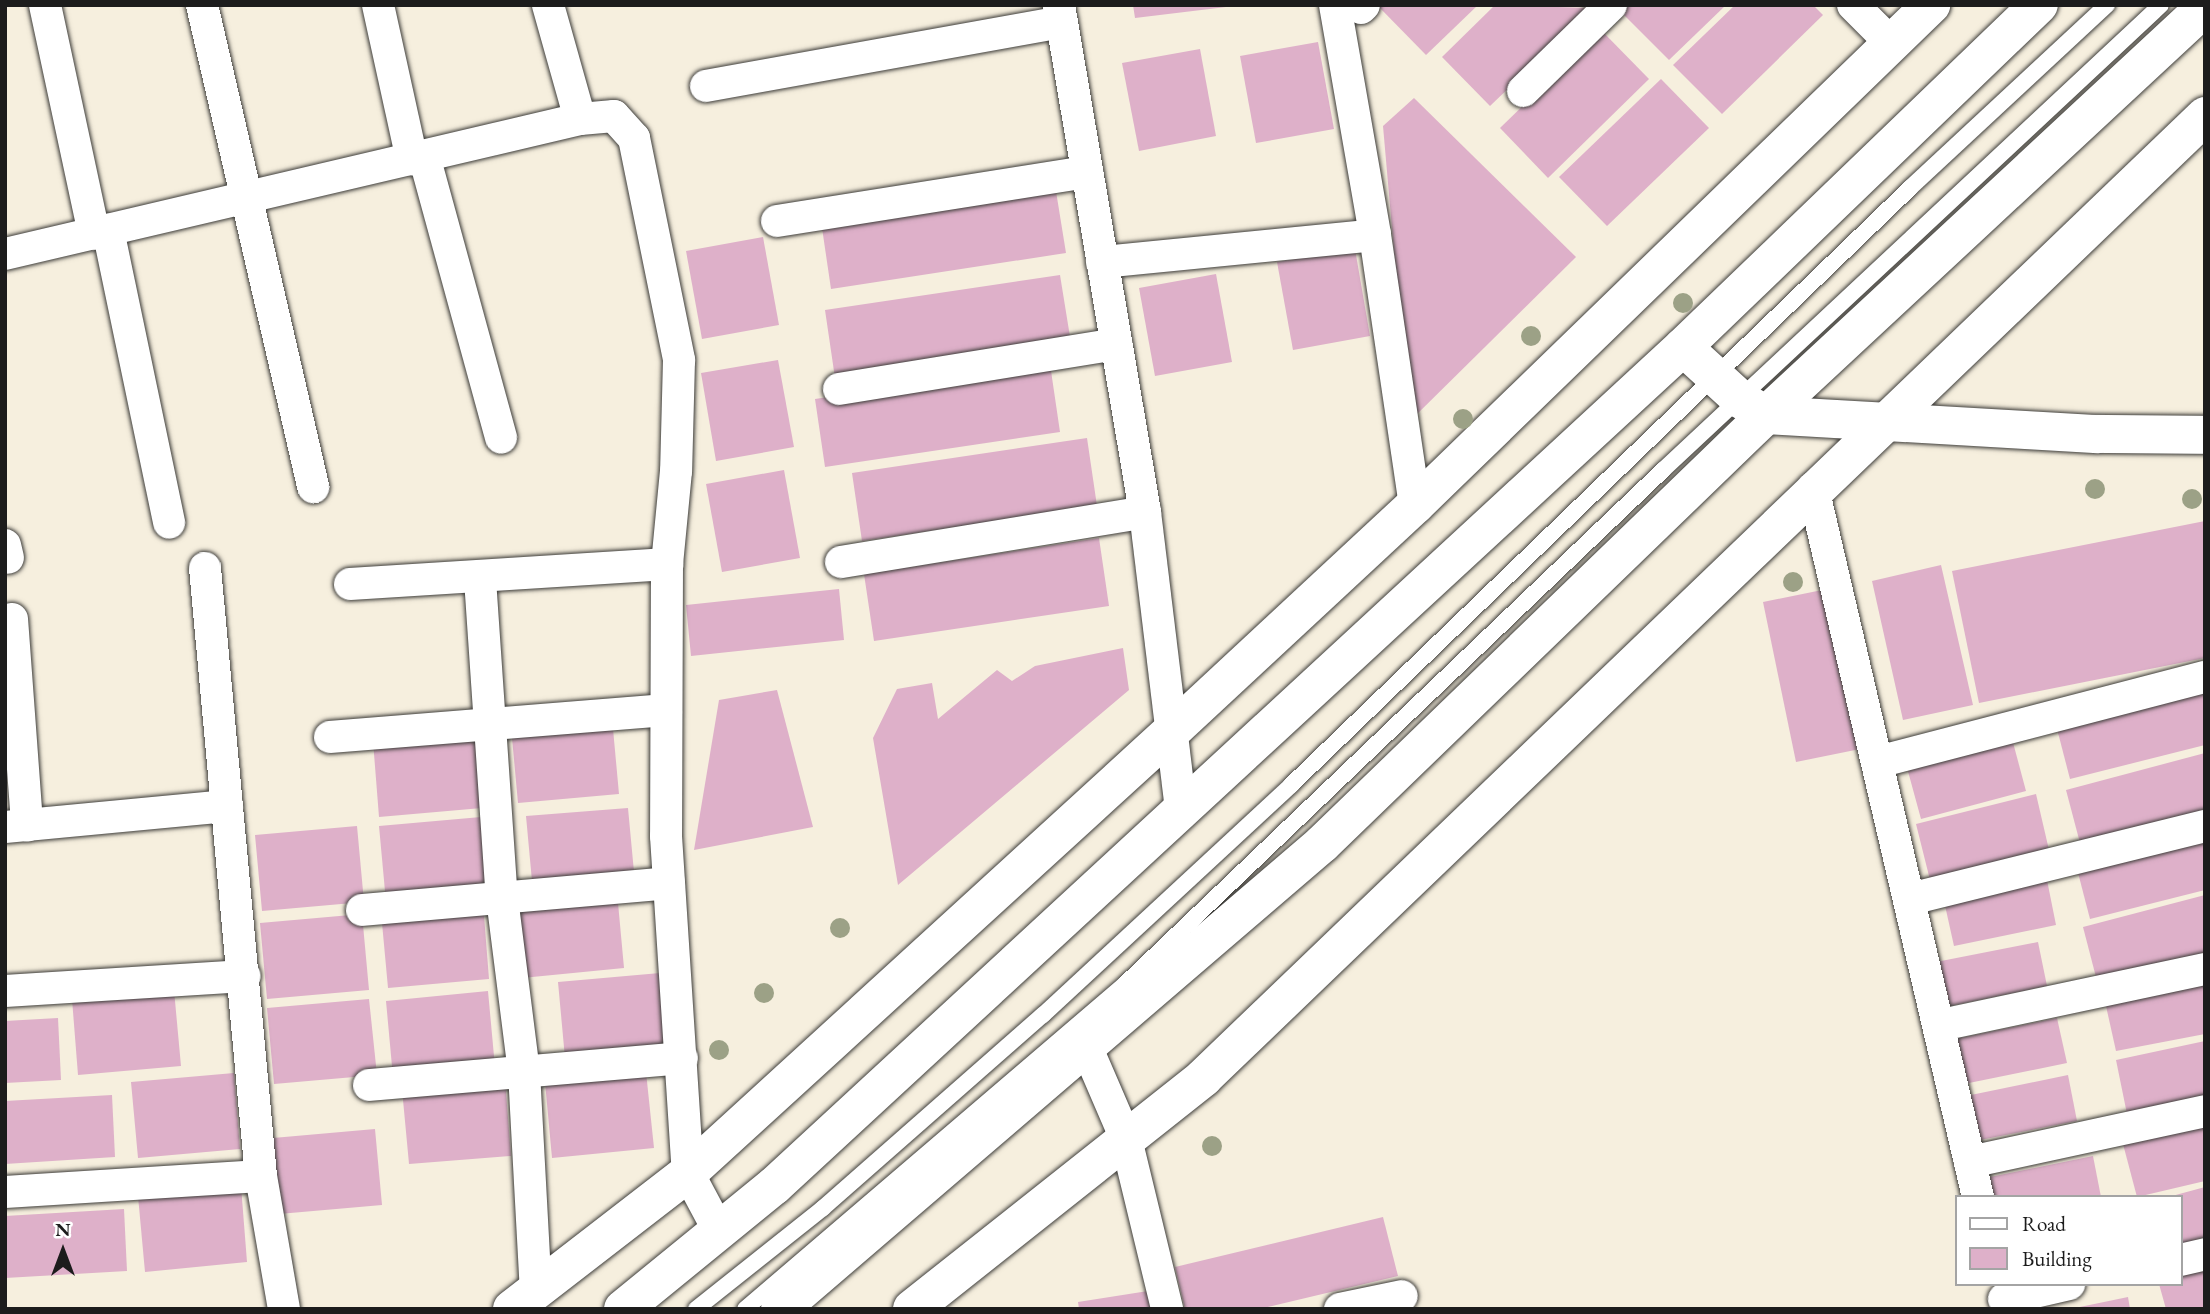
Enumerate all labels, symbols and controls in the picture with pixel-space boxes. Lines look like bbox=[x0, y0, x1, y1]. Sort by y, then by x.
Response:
legend bbox=[1954, 1195, 2182, 1286]
text: Road bbox=[2022, 1210, 2066, 1237]
north arrow bbox=[28, 1216, 98, 1286]
text: N bbox=[55, 1217, 71, 1242]
text: Building bbox=[2022, 1245, 2092, 1272]

